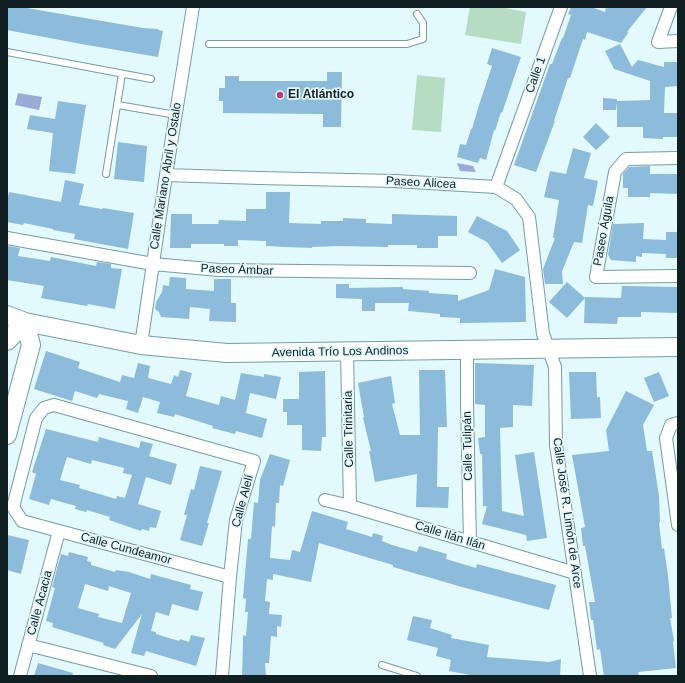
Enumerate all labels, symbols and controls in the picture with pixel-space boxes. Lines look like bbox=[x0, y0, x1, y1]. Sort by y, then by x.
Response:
street label: Calle 1 bbox=[523, 55, 549, 95]
place label: El Atlántico bbox=[288, 88, 354, 102]
marker: El Atlántico bbox=[275, 90, 285, 100]
street label: Calle Mariano Abril y Ostalo bbox=[147, 101, 185, 251]
street label: Paseo Alicea bbox=[386, 174, 456, 192]
street label: Paseo Águila bbox=[591, 195, 617, 267]
street label: Paseo Ámbar bbox=[200, 262, 274, 278]
street label: Avenida Trío Los Andinos bbox=[272, 344, 408, 360]
street label: Calle Trinitaria bbox=[341, 390, 357, 468]
street label: Calle Tulipán bbox=[460, 411, 476, 481]
street label: Calle José R. Limón de Arce bbox=[549, 437, 585, 589]
street label: Calle Alelí bbox=[229, 473, 257, 529]
street label: Calle Ilán Ilán bbox=[413, 518, 487, 554]
street label: Calle Cundeamor bbox=[79, 530, 173, 568]
street label: Calle Acacia bbox=[24, 569, 56, 637]

